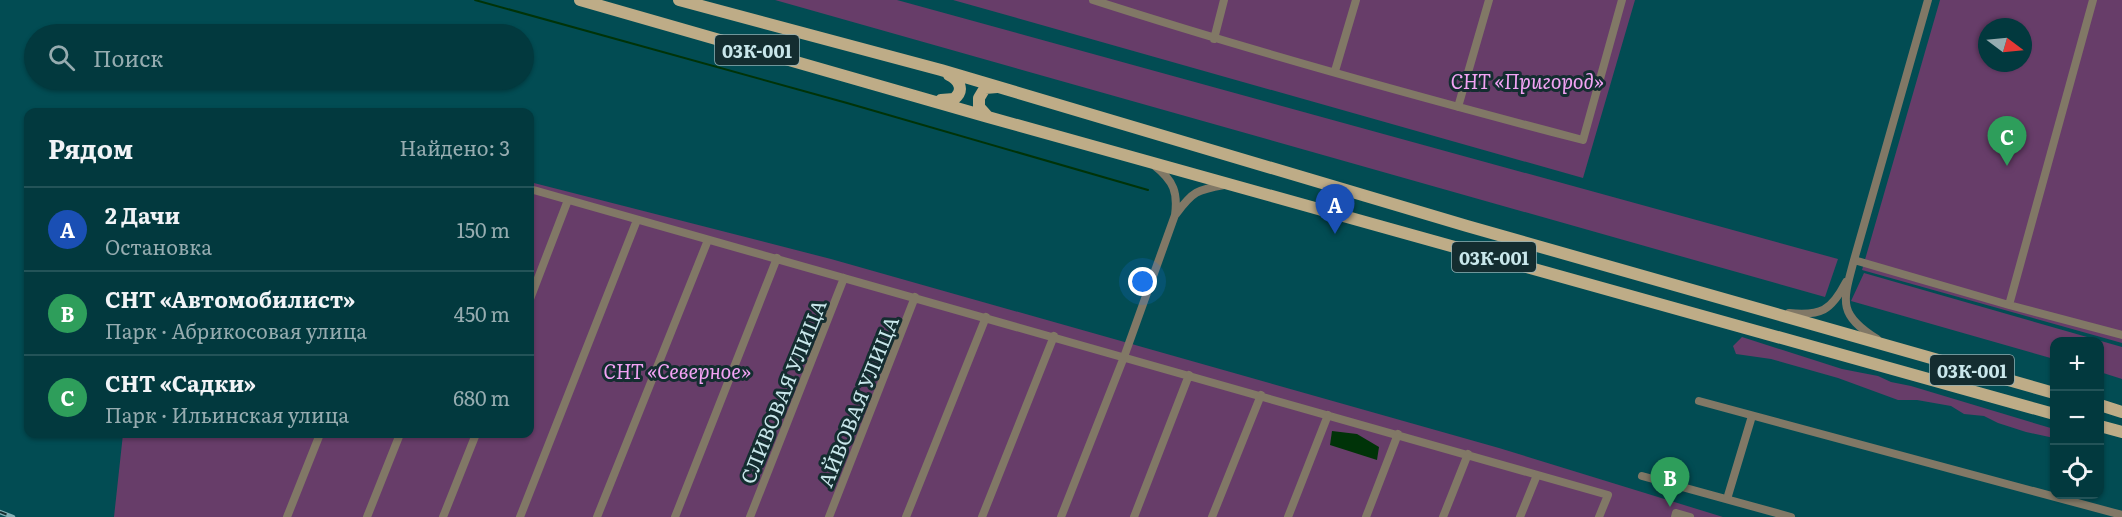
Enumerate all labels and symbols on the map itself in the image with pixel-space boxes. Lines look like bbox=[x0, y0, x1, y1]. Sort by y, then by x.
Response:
north arrow bbox=[1978, 18, 2032, 72]
road number: 03К-001 bbox=[715, 35, 799, 65]
park label: СНТ «Пригород» bbox=[1450, 65, 1604, 95]
pin: C bbox=[1988, 116, 2026, 166]
pin: A bbox=[1316, 184, 1354, 234]
road number: 03К-001 bbox=[1452, 242, 1536, 272]
your location bbox=[1128, 267, 1157, 296]
street label: СЛИВОВАЯ УЛИЦА bbox=[731, 294, 833, 488]
street label: АЙВОВАЯ УЛИЦА bbox=[809, 310, 905, 491]
park label: СНТ «Северное» bbox=[603, 355, 751, 385]
road number: 03К-001 bbox=[1930, 355, 2014, 385]
pin: B bbox=[1650, 458, 1690, 507]

